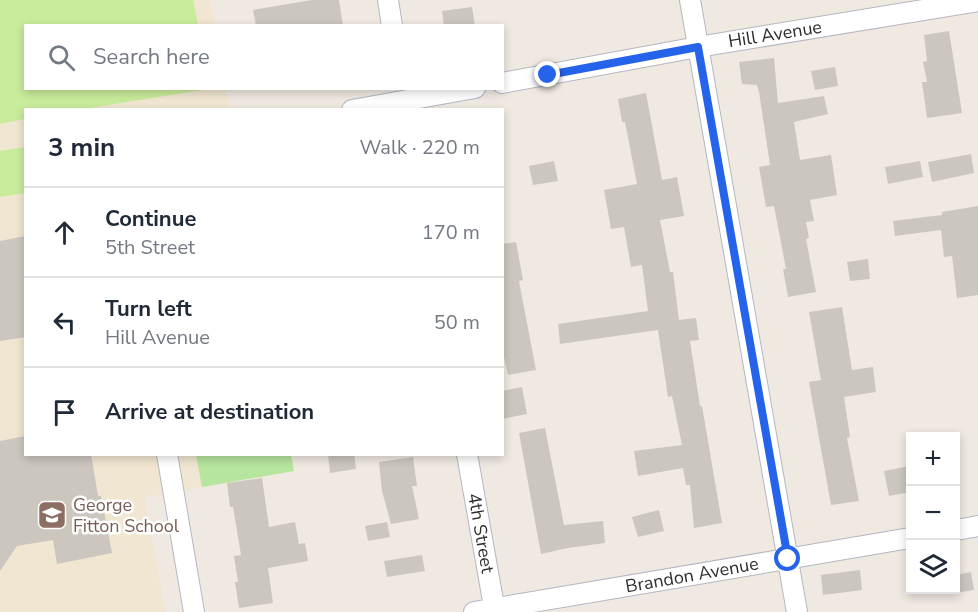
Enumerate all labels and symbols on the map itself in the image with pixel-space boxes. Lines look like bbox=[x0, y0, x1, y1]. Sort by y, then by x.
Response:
street label: Hill Avenue bbox=[726, 15, 824, 53]
route end bbox=[534, 61, 560, 87]
street label: 4th Street bbox=[462, 491, 500, 576]
place label: George Fitton School bbox=[73, 493, 180, 538]
school or university icon: George Fitton School bbox=[36, 499, 68, 531]
route start bbox=[774, 545, 800, 571]
street label: Brandon Avenue bbox=[623, 551, 761, 599]

